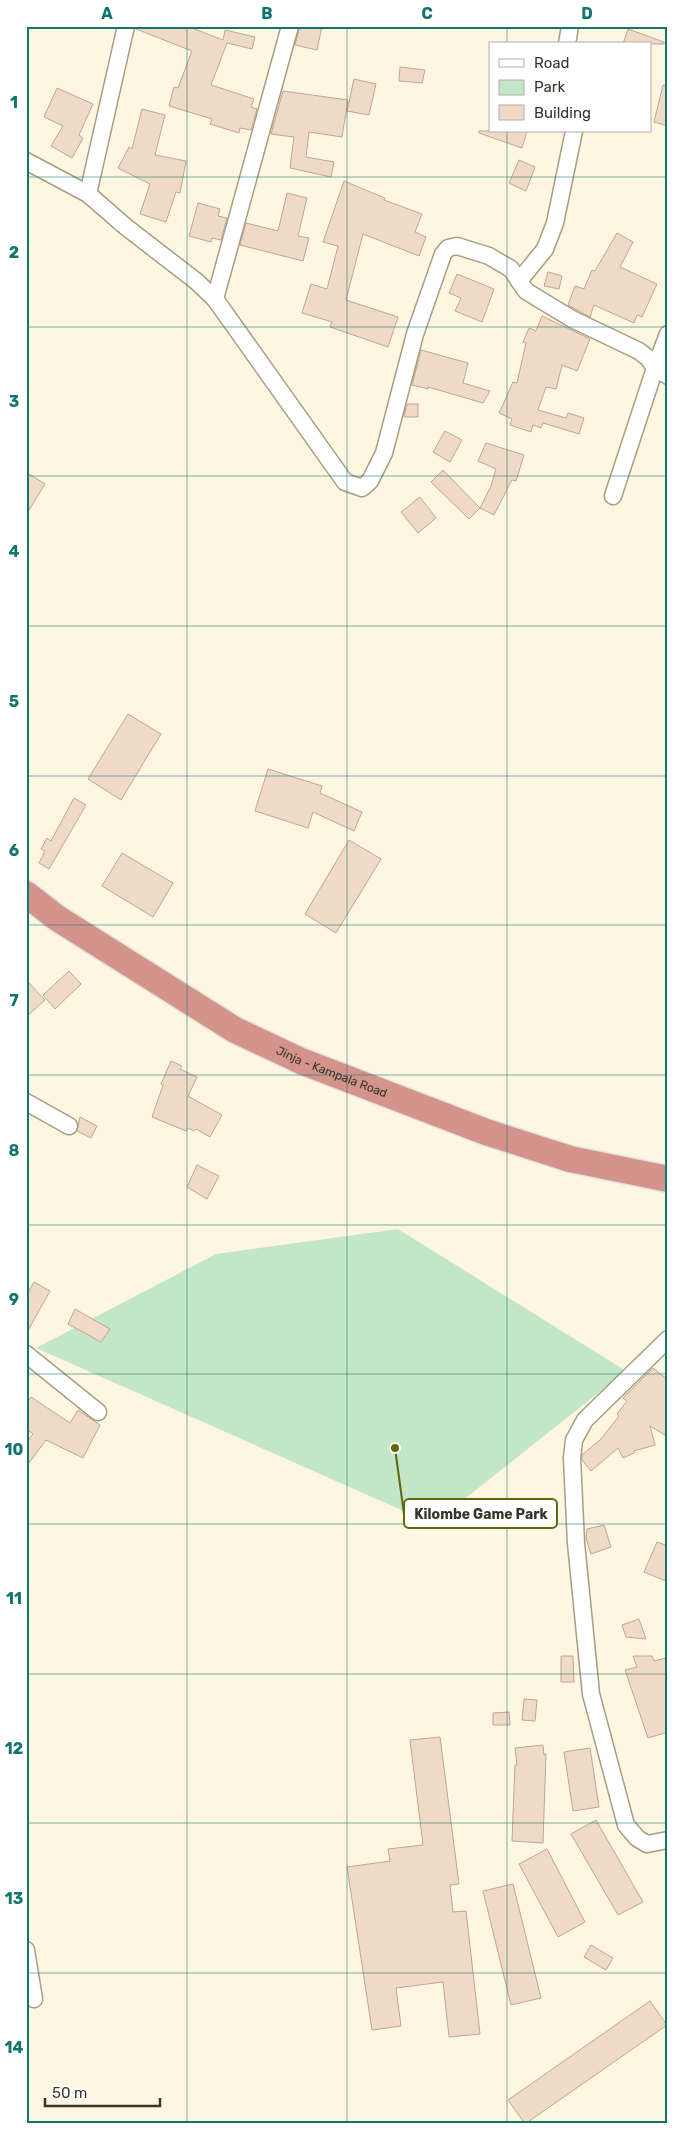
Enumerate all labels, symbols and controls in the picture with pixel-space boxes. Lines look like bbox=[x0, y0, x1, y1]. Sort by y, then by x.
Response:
text: A bbox=[101, 4, 113, 23]
text: B bbox=[261, 4, 273, 23]
text: C bbox=[421, 4, 433, 23]
text: D bbox=[581, 4, 593, 23]
legend bbox=[489, 42, 652, 132]
text: Road bbox=[534, 54, 570, 72]
text: Park bbox=[534, 78, 565, 96]
text: 1 bbox=[10, 93, 18, 112]
text: Building bbox=[534, 104, 591, 122]
text: 2 bbox=[9, 243, 19, 262]
text: 3 bbox=[9, 392, 19, 411]
text: 4 bbox=[9, 542, 20, 561]
text: 5 bbox=[9, 692, 19, 711]
text: 6 bbox=[9, 841, 19, 860]
text: 7 bbox=[9, 991, 19, 1010]
street label: Jinja - Kampala Road bbox=[274, 1043, 389, 1100]
text: 8 bbox=[9, 1141, 20, 1160]
text: 9 bbox=[9, 1290, 19, 1309]
text: 10 bbox=[5, 1440, 24, 1459]
callout: Kilombe Game Park bbox=[404, 1499, 557, 1528]
text: Kilombe Game Park bbox=[414, 1506, 548, 1523]
text: 11 bbox=[6, 1589, 22, 1608]
text: 12 bbox=[5, 1739, 23, 1758]
text: 13 bbox=[5, 1889, 23, 1908]
text: 14 bbox=[5, 2038, 24, 2057]
scale bar bbox=[45, 2075, 160, 2107]
text: 50 m bbox=[52, 2084, 87, 2102]

